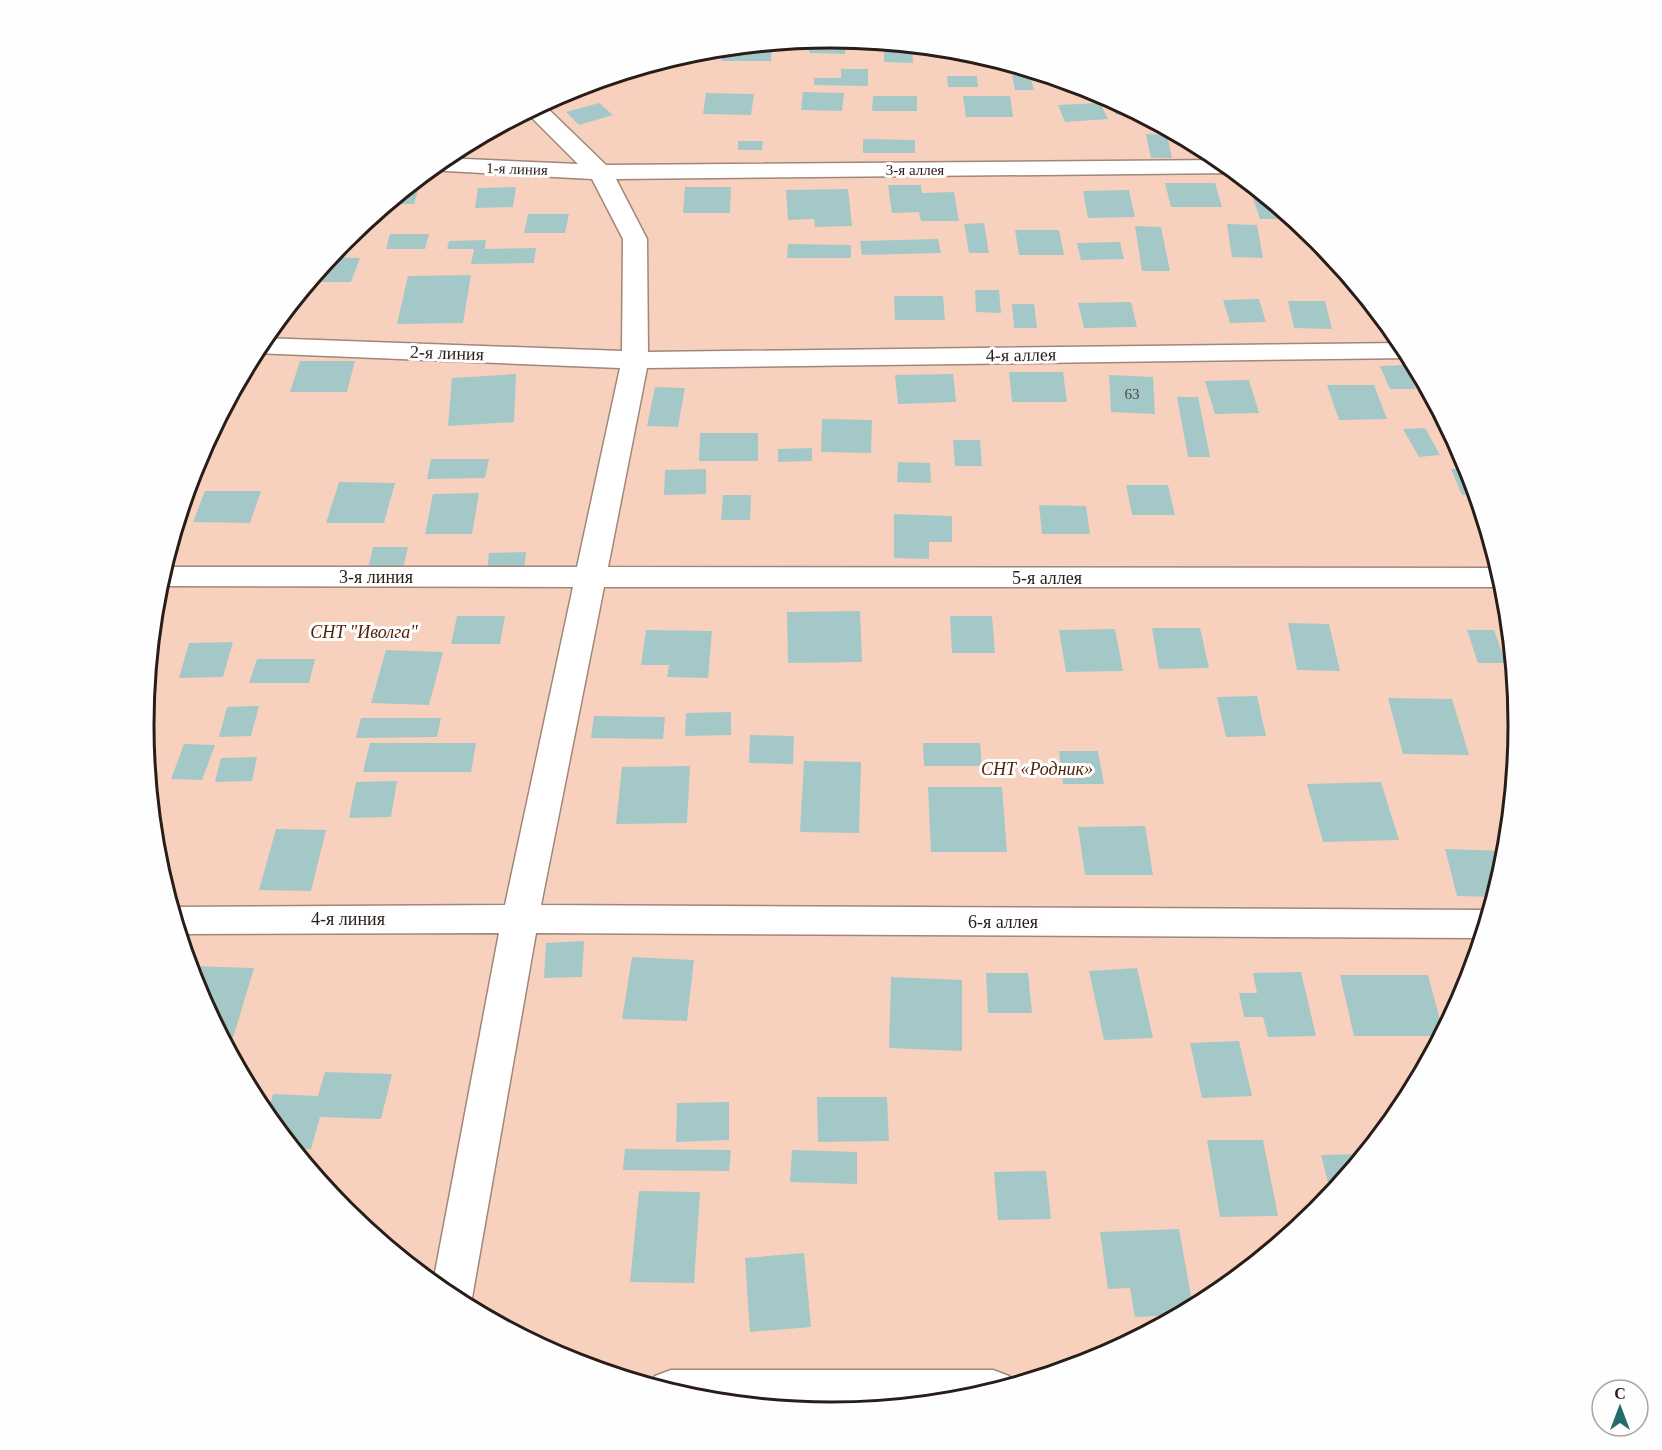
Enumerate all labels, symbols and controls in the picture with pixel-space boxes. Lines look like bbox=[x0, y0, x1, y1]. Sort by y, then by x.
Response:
street label: 1-я линия bbox=[486, 160, 548, 178]
street label: 3-я аллея bbox=[886, 162, 944, 178]
street label: 2-я линия bbox=[410, 342, 484, 364]
street label: 4-я аллея bbox=[986, 344, 1056, 366]
house number: 63 bbox=[1125, 386, 1140, 402]
street label: 3-я линия bbox=[339, 567, 413, 587]
street label: 5-я аллея bbox=[1012, 568, 1082, 588]
park label: СНТ "Иволга" bbox=[310, 622, 418, 642]
park label: СНТ «Родник» bbox=[981, 759, 1093, 779]
street label: 4-я линия bbox=[311, 909, 385, 929]
street label: 6-я аллея bbox=[968, 912, 1038, 932]
north arrow bbox=[1590, 1378, 1650, 1438]
text: С bbox=[1614, 1385, 1626, 1402]

